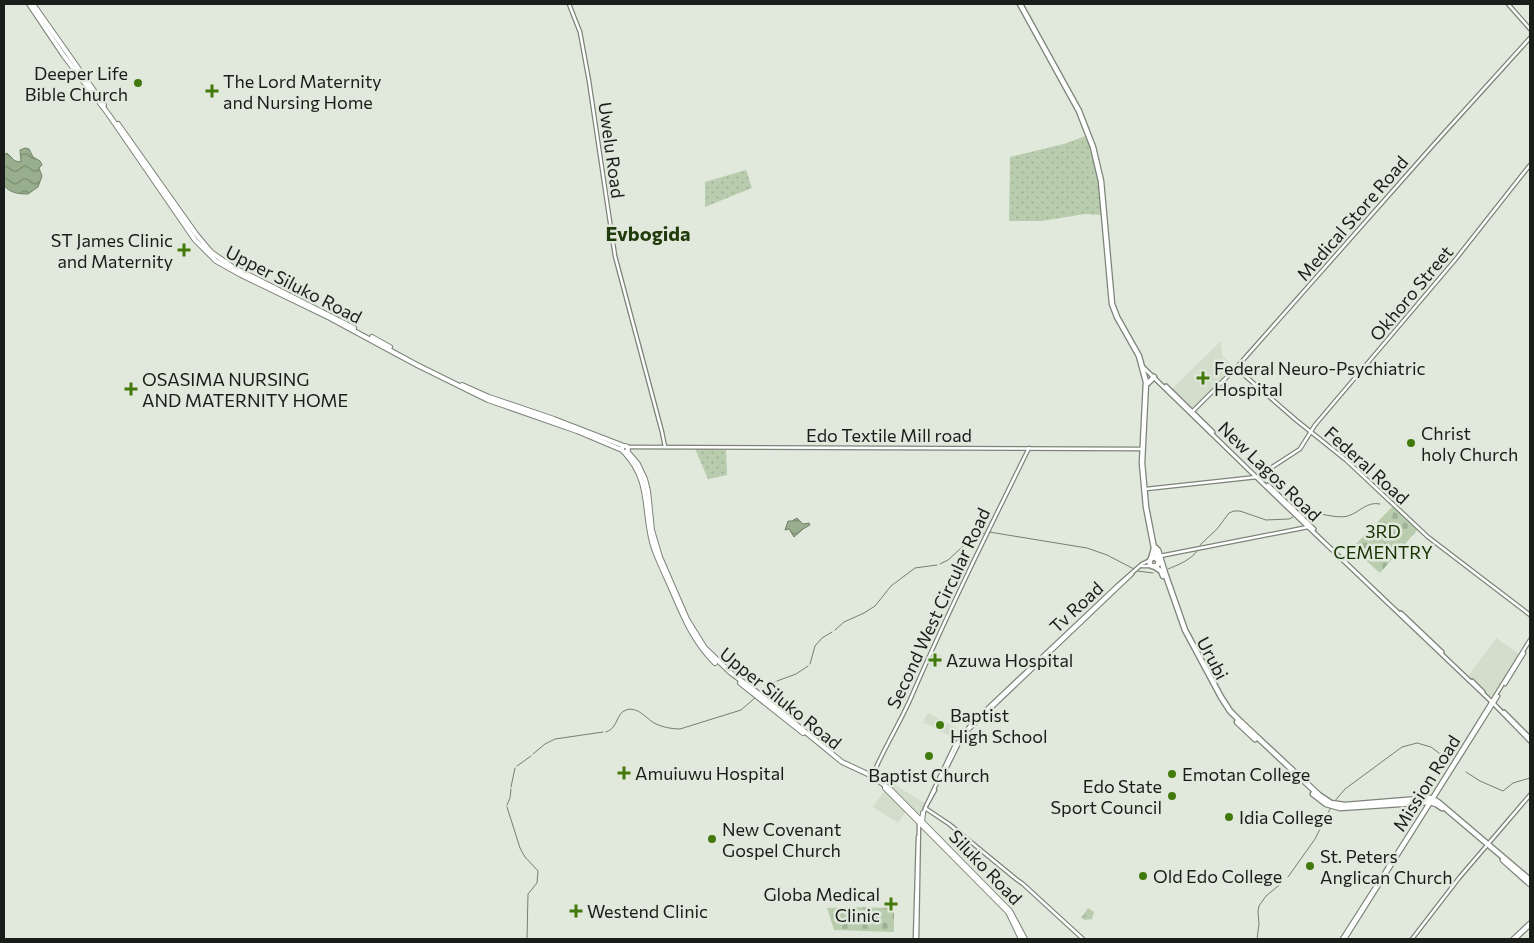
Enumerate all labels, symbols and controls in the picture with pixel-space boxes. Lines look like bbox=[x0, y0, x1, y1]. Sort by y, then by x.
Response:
place label: Deeper Life Bible Church bbox=[25, 62, 128, 105]
place label: The Lord Maternity and Nursing Home bbox=[223, 70, 382, 113]
marker: Deeper Life Bible Church bbox=[132, 77, 144, 89]
marker: The Lord Maternity and Nursing Home bbox=[205, 84, 219, 98]
street label: Uwelu Road bbox=[594, 101, 630, 199]
street label: Medical Store Road bbox=[1292, 151, 1412, 285]
district label: Evbogida bbox=[606, 221, 690, 245]
place label: ST James Clinic and Maternity bbox=[51, 229, 173, 272]
street label: Upper Siluko Road bbox=[222, 240, 366, 328]
street label: Okhoro Street bbox=[1365, 241, 1457, 345]
marker: ST James Clinic and Maternity bbox=[177, 243, 191, 257]
place label: Federal Neuro-Psychiatric Hospital bbox=[1214, 357, 1426, 400]
place label: OSASIMA NURSING AND MATERNITY HOME bbox=[142, 368, 348, 411]
marker: Federal Neuro-Psychiatric Hospital bbox=[1196, 371, 1210, 385]
marker: OSASIMA NURSING AND MATERNITY HOME bbox=[124, 382, 138, 396]
street label: New Lagos Road bbox=[1214, 416, 1326, 526]
street label: Federal Road bbox=[1320, 421, 1414, 509]
place label: Christ holy Church bbox=[1421, 422, 1518, 465]
street label: Edo Textile Mill road bbox=[806, 424, 972, 446]
marker: Christ holy Church bbox=[1405, 437, 1417, 449]
street label: Second West Circular Road bbox=[882, 504, 994, 712]
park label: 3RD CEMENTRY bbox=[1333, 520, 1433, 563]
street label: Tv Road bbox=[1045, 577, 1107, 637]
street label: Urubi bbox=[1193, 633, 1233, 683]
street label: Upper Siluko Road bbox=[716, 642, 846, 754]
place label: Azuwa Hospital bbox=[946, 649, 1073, 671]
marker: Azuwa Hospital bbox=[928, 653, 942, 667]
place label: Baptist High School bbox=[950, 704, 1048, 747]
marker: Baptist High School bbox=[934, 719, 946, 731]
street label: Mission Road bbox=[1388, 731, 1464, 835]
marker: Baptist Church bbox=[923, 750, 935, 762]
place label: Amuiuwu Hospital bbox=[635, 762, 785, 784]
place label: Emotan College bbox=[1182, 763, 1310, 785]
place label: Baptist Church bbox=[868, 764, 990, 786]
marker: Amuiuwu Hospital bbox=[617, 766, 631, 780]
marker: Emotan College bbox=[1166, 768, 1178, 780]
place label: Edo State Sport Council bbox=[1050, 775, 1162, 818]
marker: Edo State Sport Council bbox=[1166, 790, 1178, 802]
place label: Idia College bbox=[1239, 806, 1333, 828]
marker: Idia College bbox=[1223, 811, 1235, 823]
place label: New Covenant Gospel Church bbox=[722, 818, 841, 861]
street label: Siluko Road bbox=[945, 825, 1027, 909]
marker: New Covenant Gospel Church bbox=[706, 833, 718, 845]
place label: St. Peters Anglican Church bbox=[1320, 845, 1453, 888]
marker: St. Peters Anglican Church bbox=[1304, 860, 1316, 872]
place label: Old Edo College bbox=[1153, 865, 1282, 887]
marker: Old Edo College bbox=[1137, 870, 1149, 882]
place label: Globa Medical Clinic bbox=[763, 883, 880, 926]
marker: Globa Medical Clinic bbox=[884, 897, 898, 911]
place label: Westend Clinic bbox=[587, 900, 708, 922]
marker: Westend Clinic bbox=[569, 904, 583, 918]

